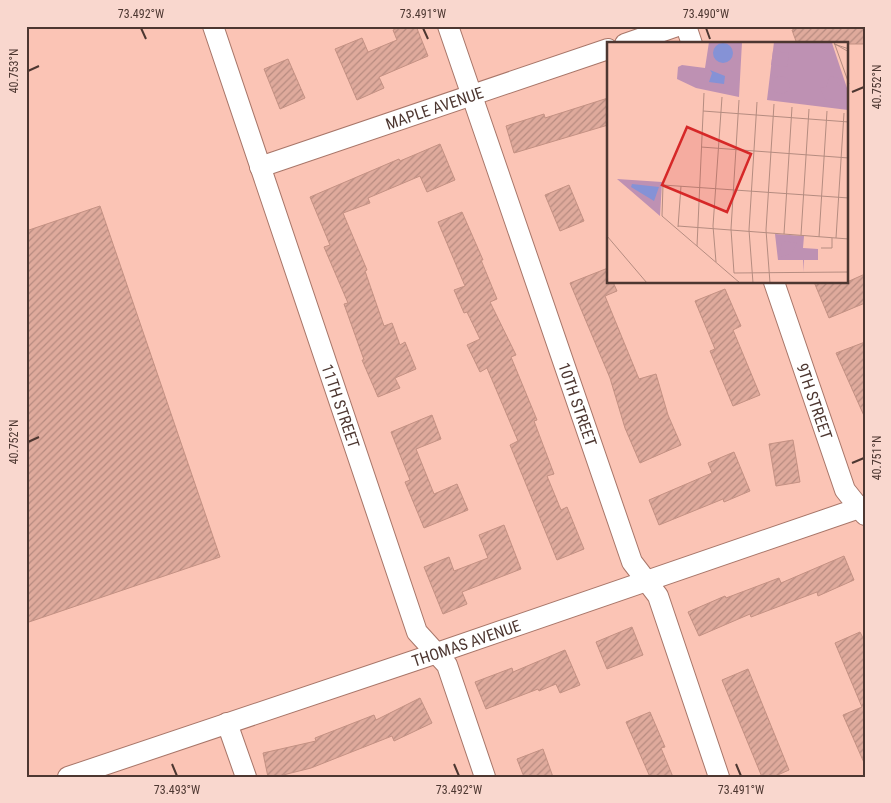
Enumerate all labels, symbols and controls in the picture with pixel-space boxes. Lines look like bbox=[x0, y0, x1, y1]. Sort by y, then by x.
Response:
text: 73.492°W bbox=[118, 7, 164, 21]
text: 73.491°W bbox=[400, 7, 446, 21]
text: 73.490°W bbox=[683, 7, 729, 21]
inset map bbox=[607, 42, 848, 284]
text: 40.753°N bbox=[7, 49, 21, 93]
text: 40.752°N bbox=[870, 65, 884, 109]
street label: MAPLE AVENUE bbox=[383, 83, 486, 133]
street label: 10TH STREET bbox=[555, 360, 601, 449]
street label: 9TH STREET bbox=[793, 361, 837, 442]
street label: 11TH STREET bbox=[318, 362, 364, 450]
text: 40.752°N bbox=[7, 420, 21, 464]
text: 40.751°N bbox=[870, 436, 884, 480]
street label: THOMAS AVENUE bbox=[409, 616, 523, 670]
text: 73.493°W bbox=[154, 783, 200, 797]
text: 73.492°W bbox=[436, 783, 482, 797]
text: 73.491°W bbox=[718, 783, 764, 797]

